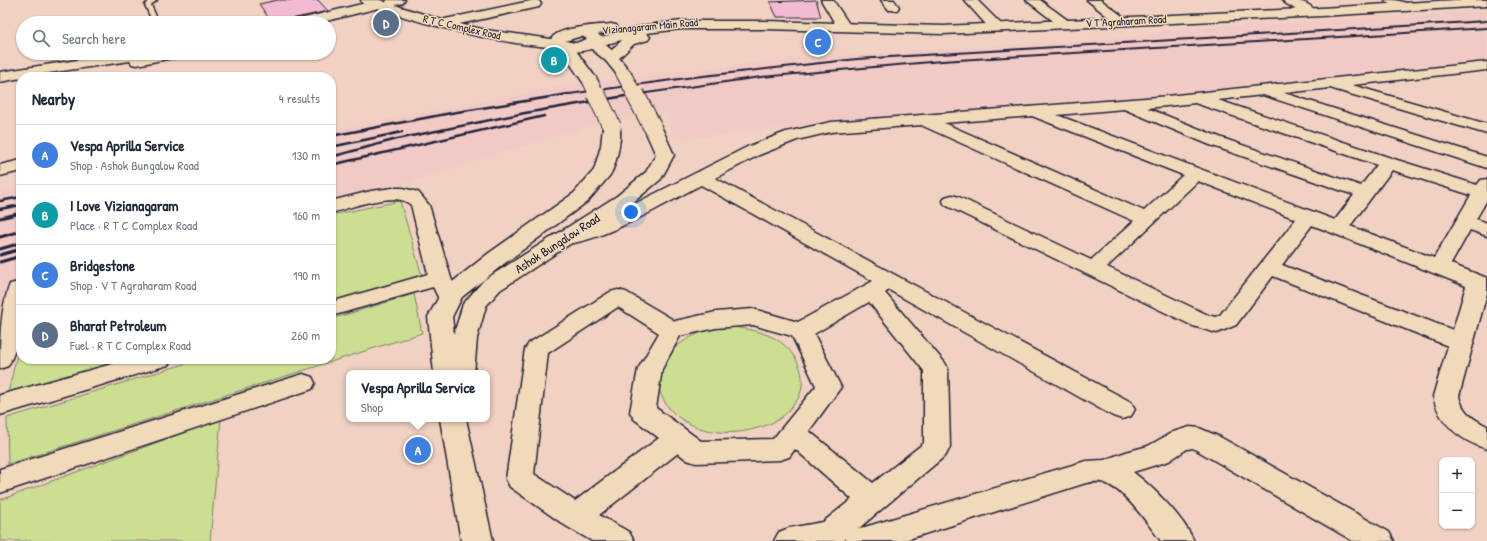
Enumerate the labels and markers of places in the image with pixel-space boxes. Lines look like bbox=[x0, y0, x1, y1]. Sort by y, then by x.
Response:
pin: D bbox=[373, 8, 399, 38]
pin: C bbox=[805, 27, 831, 57]
pin: B bbox=[541, 45, 567, 75]
pin: A bbox=[405, 435, 431, 465]

